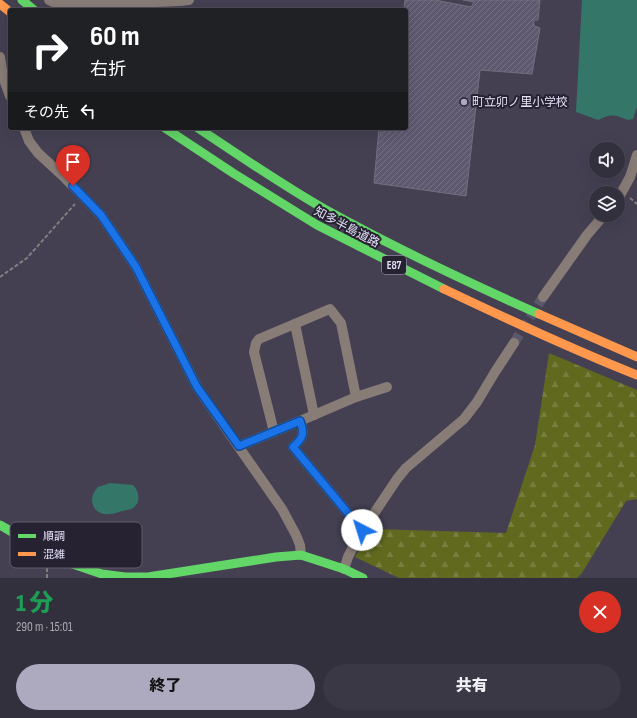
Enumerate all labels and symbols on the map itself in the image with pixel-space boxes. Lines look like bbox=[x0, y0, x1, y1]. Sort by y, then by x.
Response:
place label: 町立卯ノ里小学校 bbox=[472, 95, 568, 110]
marker: 町立卯ノ里小学校 bbox=[459, 97, 469, 107]
pin bbox=[56, 145, 90, 186]
street label: 知多半島道路 bbox=[311, 204, 382, 251]
road number: E87 bbox=[382, 256, 406, 274]
position arrow bbox=[341, 509, 383, 551]
legend bbox=[10, 522, 142, 568]
text: 順調 bbox=[43, 530, 65, 543]
text: 混雑 bbox=[43, 548, 65, 561]

